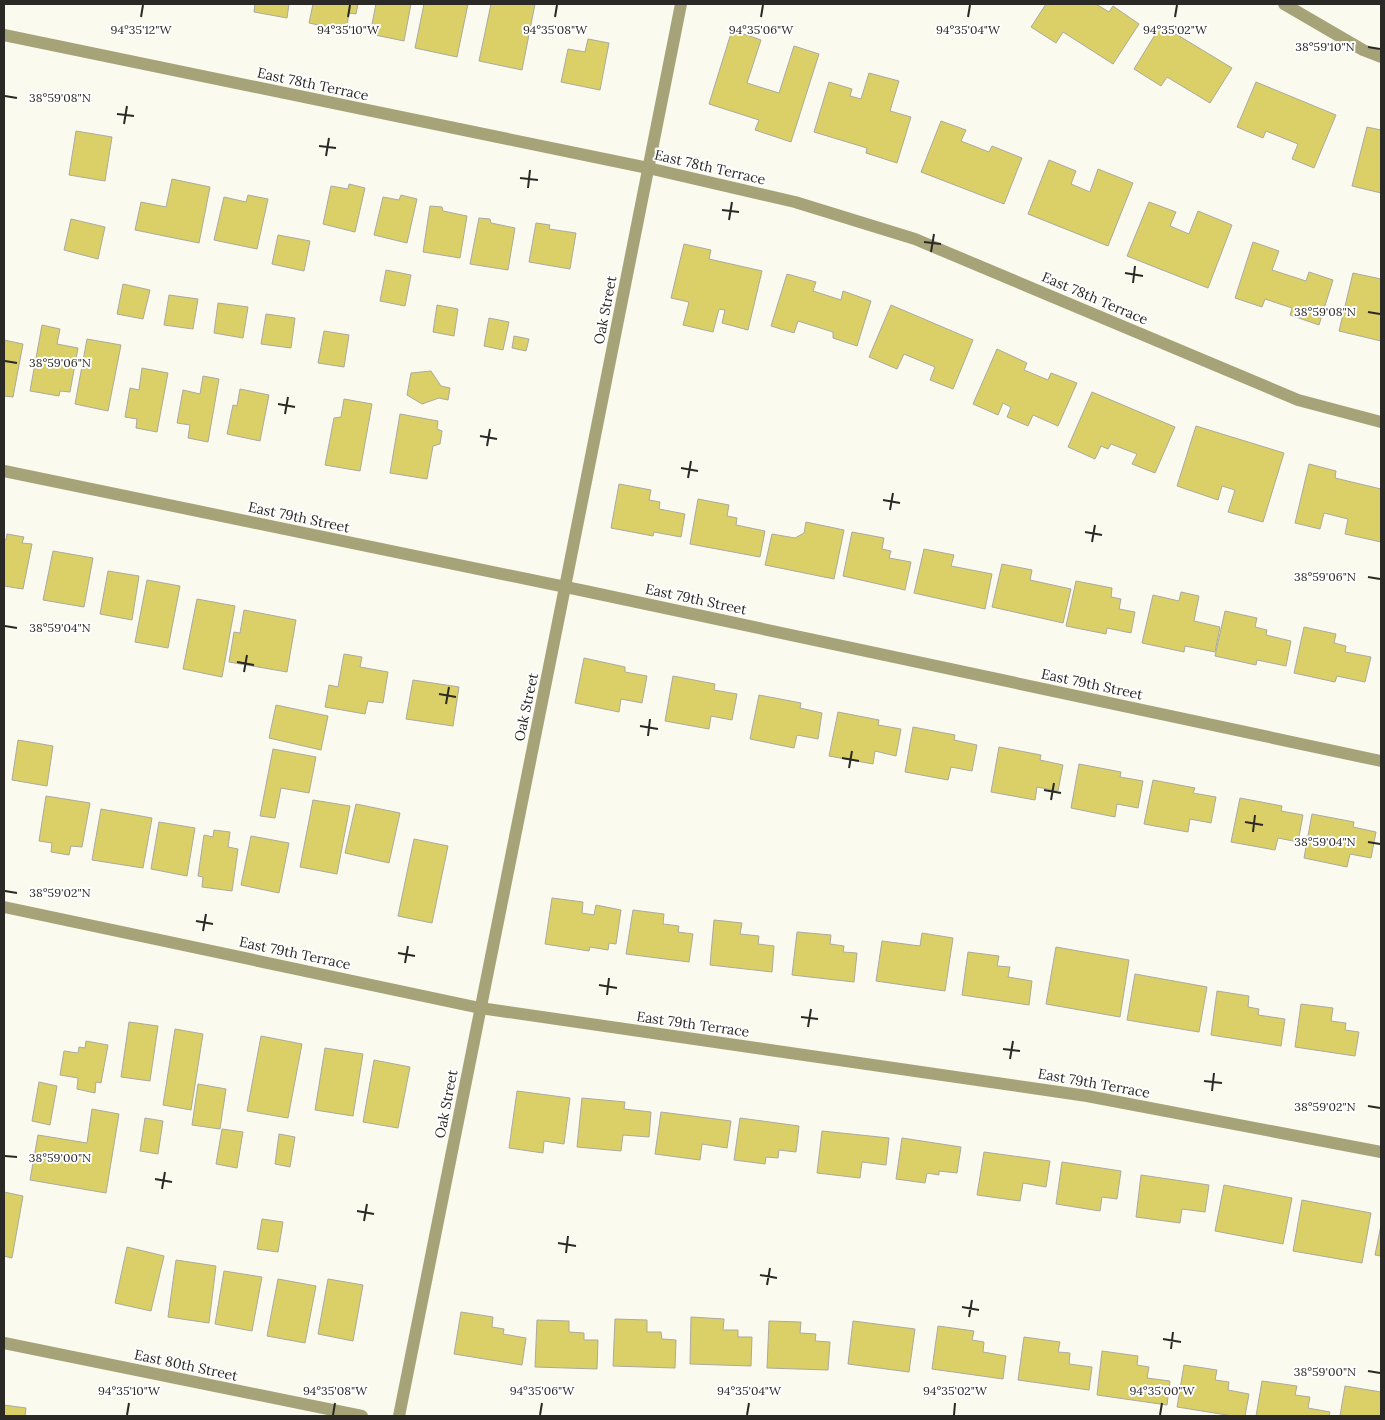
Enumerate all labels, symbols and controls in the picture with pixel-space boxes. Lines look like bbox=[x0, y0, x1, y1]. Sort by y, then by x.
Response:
text: 94°35'12"W bbox=[111, 22, 172, 37]
text: 94°35'10"W bbox=[317, 22, 380, 37]
text: 94°35'08"W bbox=[523, 22, 588, 37]
text: 94°35'06"W bbox=[729, 22, 794, 37]
text: 94°35'04"W bbox=[936, 22, 1001, 37]
text: 94°35'02"W bbox=[1143, 22, 1208, 37]
text: 38°59'10"N bbox=[1295, 39, 1355, 54]
street label: East 78th Terrace bbox=[256, 63, 371, 105]
text: 38°59'08"N bbox=[29, 90, 91, 105]
street label: East 78th Terrace bbox=[653, 145, 768, 189]
street label: East 78th Terrace bbox=[1039, 268, 1151, 329]
street label: Oak Street bbox=[590, 274, 621, 346]
text: 38°59'08"N bbox=[1294, 304, 1356, 319]
text: 38°59'06"N bbox=[29, 355, 91, 370]
street label: East 79th Street bbox=[247, 497, 352, 537]
text: 38°59'06"N bbox=[1294, 569, 1356, 584]
street label: East 79th Street bbox=[644, 579, 749, 619]
text: 38°59'04"N bbox=[29, 620, 91, 635]
street label: East 79th Street bbox=[1040, 664, 1145, 704]
street label: Oak Street bbox=[510, 671, 542, 743]
text: 38°59'04"N bbox=[1294, 834, 1356, 849]
text: 38°59'02"N bbox=[29, 885, 91, 900]
street label: East 79th Terrace bbox=[238, 932, 353, 974]
street label: East 79th Terrace bbox=[635, 1007, 751, 1041]
street label: East 79th Terrace bbox=[1036, 1064, 1152, 1102]
street label: Oak Street bbox=[431, 1068, 462, 1140]
text: 38°59'02"N bbox=[1294, 1099, 1356, 1114]
text: 38°59'00"N bbox=[29, 1150, 91, 1165]
street label: East 80th Street bbox=[133, 1345, 240, 1385]
text: 38°59'00"N bbox=[1294, 1364, 1356, 1379]
text: 94°35'10"W bbox=[98, 1383, 161, 1398]
text: 94°35'08"W bbox=[303, 1383, 368, 1398]
text: 94°35'06"W bbox=[510, 1383, 575, 1398]
text: 94°35'04"W bbox=[717, 1383, 782, 1398]
text: 94°35'02"W bbox=[923, 1383, 988, 1398]
text: 94°35'00"W bbox=[1130, 1383, 1195, 1398]

